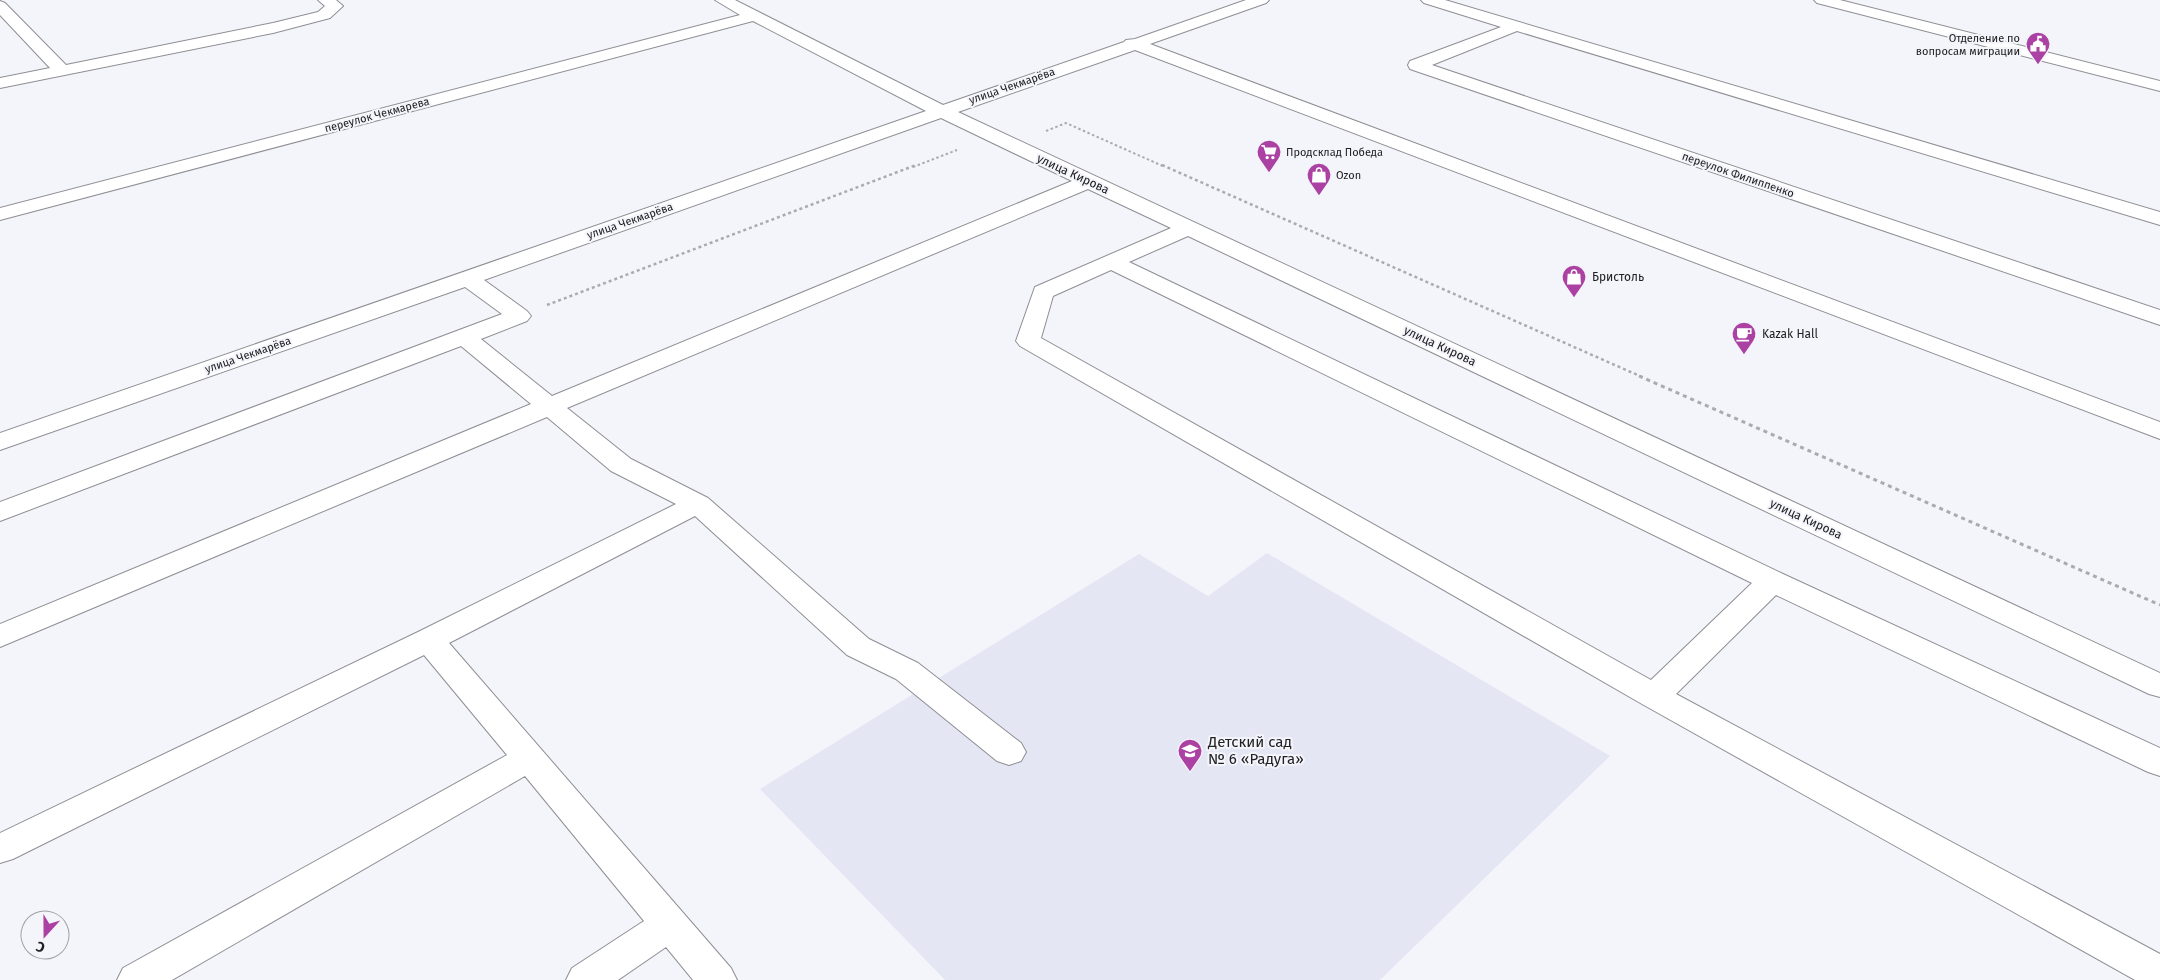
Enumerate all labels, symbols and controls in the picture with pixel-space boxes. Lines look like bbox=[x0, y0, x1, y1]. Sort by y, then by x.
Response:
public building icon: Отделение по вопросам миграции bbox=[2025, 31, 2051, 65]
place label: Отделение по вопросам миграции bbox=[1916, 32, 2020, 58]
street label: улица Чекмарёва bbox=[967, 65, 1057, 107]
street label: переулок Чекмарева bbox=[323, 95, 431, 135]
supermarket icon: Продсклад Победа bbox=[1256, 139, 1282, 173]
place label: Продсклад Победа bbox=[1286, 146, 1383, 159]
street label: переулок Филиппенко bbox=[1680, 150, 1796, 200]
street label: улица Кирова bbox=[1035, 151, 1111, 197]
shop icon: Ozon bbox=[1306, 162, 1332, 196]
place label: Ozon bbox=[1336, 169, 1361, 182]
street label: улица Чекмарёва bbox=[585, 200, 675, 242]
shop icon: Бристоль bbox=[1561, 264, 1587, 298]
place label: Бристоль bbox=[1592, 270, 1644, 284]
cafe icon: Kazak Hall bbox=[1731, 321, 1757, 355]
street label: улица Кирова bbox=[1402, 323, 1478, 369]
place label: Kazak Hall bbox=[1762, 327, 1819, 341]
street label: улица Чекмарёва bbox=[203, 334, 293, 376]
street label: улица Кирова bbox=[1768, 496, 1844, 542]
place label: Детский сад № 6 «Радуга» bbox=[1207, 733, 1304, 768]
school or university icon: Детский сад № 6 «Радуга» bbox=[1177, 738, 1203, 772]
north arrow bbox=[20, 910, 70, 960]
text: С bbox=[34, 937, 47, 956]

